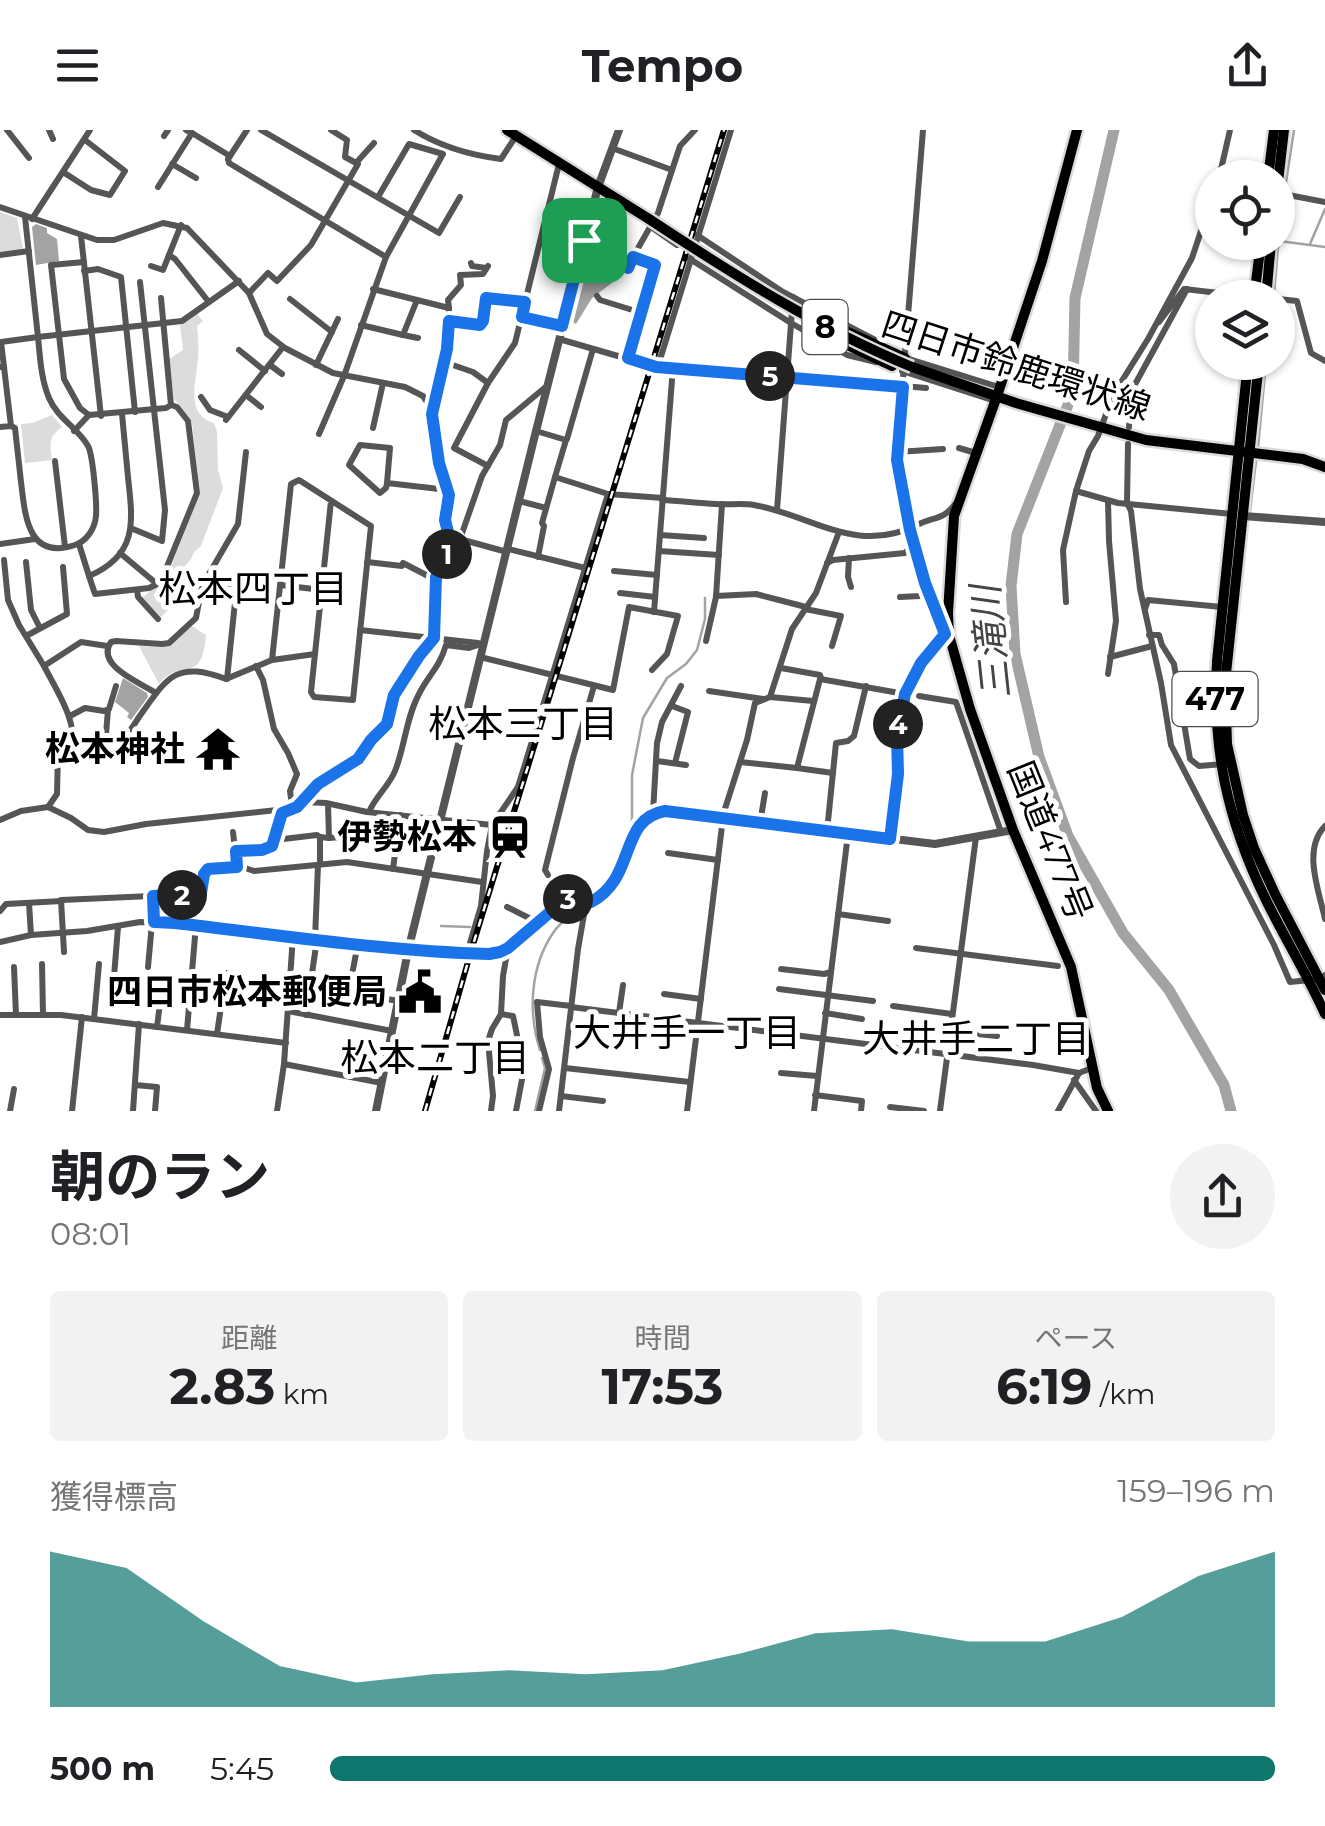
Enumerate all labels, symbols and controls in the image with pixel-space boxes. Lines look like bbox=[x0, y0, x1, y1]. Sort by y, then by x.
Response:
icon: menu bbox=[50, 38, 105, 93]
text: Tempo bbox=[582, 38, 743, 93]
icon: share bbox=[1220, 38, 1275, 93]
map controls bbox=[1195, 160, 1295, 380]
button: locate bbox=[1195, 160, 1295, 260]
pin bbox=[542, 198, 627, 283]
icon: arrive bbox=[557, 213, 612, 268]
button: layers bbox=[1195, 280, 1295, 380]
road number: 8 bbox=[802, 300, 848, 354]
street label: 四日市鈴鹿環状線 bbox=[876, 302, 1156, 429]
pin: 5 bbox=[745, 351, 795, 401]
text: 5 bbox=[762, 359, 778, 393]
pin: 1 bbox=[422, 529, 472, 579]
text: 1 bbox=[442, 537, 452, 571]
district label: 松本四丁目 bbox=[158, 565, 348, 612]
water label: 三滝川 bbox=[961, 579, 1020, 701]
road number: 477 bbox=[1172, 672, 1258, 726]
pin: 4 bbox=[873, 699, 923, 749]
district label: 松本三丁目 bbox=[428, 700, 618, 747]
text: 4 bbox=[888, 707, 908, 741]
temple icon: 松本神社 bbox=[194, 725, 242, 773]
place label: 松本神社 bbox=[45, 727, 185, 770]
street label: 国道477号 bbox=[999, 755, 1102, 927]
station icon: 伊勢松本 bbox=[486, 813, 534, 861]
place label: 伊勢松本 bbox=[337, 815, 477, 858]
pin: 2 bbox=[157, 870, 207, 920]
pin: 3 bbox=[543, 874, 593, 924]
text: 2 bbox=[174, 878, 190, 912]
text: 3 bbox=[560, 882, 576, 916]
public building icon: 四日市松本郵便局 bbox=[396, 968, 444, 1016]
place label: 四日市松本郵便局 bbox=[107, 970, 387, 1013]
district label: 大井手一丁目 bbox=[573, 1009, 801, 1056]
district label: 大井手二丁目 bbox=[862, 1015, 1090, 1062]
district label: 松本二丁目 bbox=[340, 1034, 530, 1081]
text: 朝のラン bbox=[50, 1143, 270, 1210]
button: share bbox=[1170, 1144, 1275, 1249]
text: 08:01 bbox=[50, 1214, 131, 1253]
text: 距離 bbox=[221, 1321, 277, 1355]
text: 時間 bbox=[634, 1321, 691, 1355]
text: ペース bbox=[1035, 1321, 1117, 1355]
text: 2.83 bbox=[169, 1356, 275, 1417]
text: 17:53 bbox=[602, 1356, 723, 1417]
text: 6:19 bbox=[996, 1356, 1092, 1417]
text: km bbox=[275, 1377, 329, 1411]
text: /km bbox=[1092, 1377, 1156, 1411]
text: 159–196 m bbox=[1117, 1471, 1275, 1510]
text: 獲得標高 bbox=[50, 1477, 178, 1516]
text: 500 m bbox=[50, 1749, 155, 1788]
text: 5:45 bbox=[210, 1749, 274, 1788]

